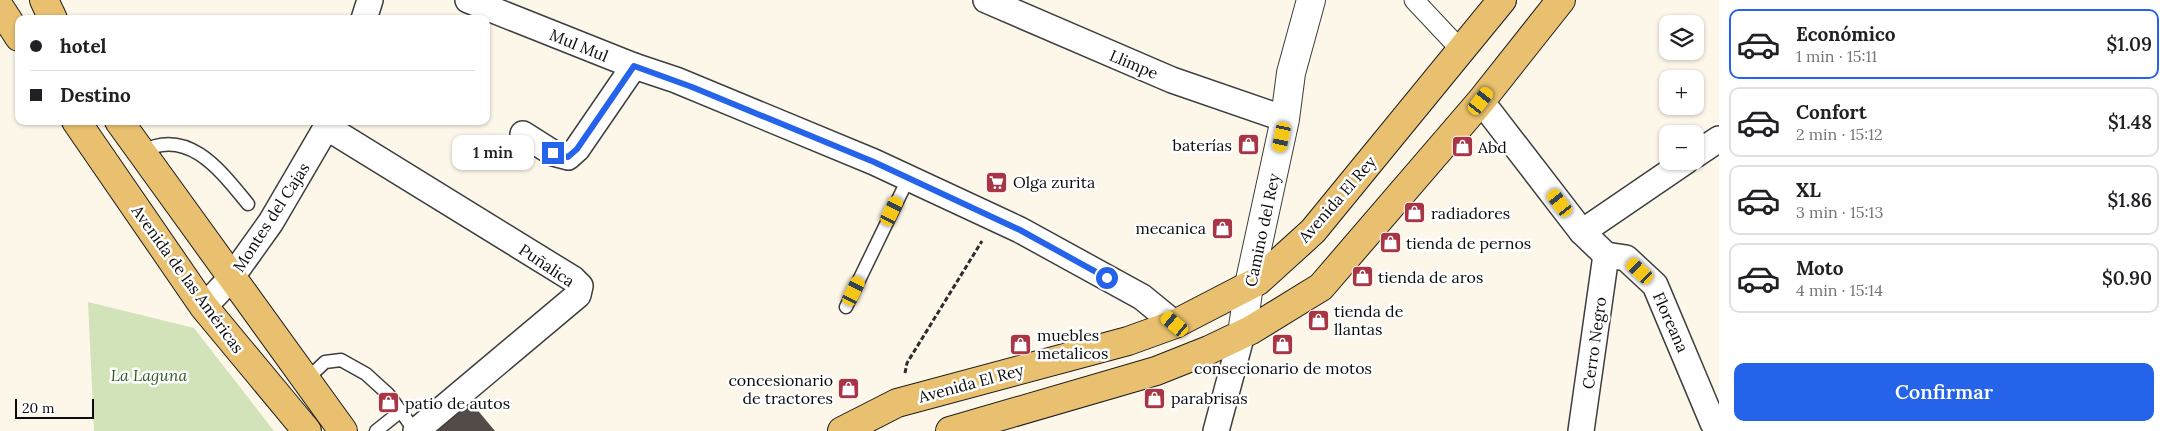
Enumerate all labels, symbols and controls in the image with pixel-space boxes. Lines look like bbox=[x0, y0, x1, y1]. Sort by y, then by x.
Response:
map controls bbox=[1659, 15, 1704, 170]
button: layers bbox=[1659, 15, 1704, 60]
icon: car bbox=[1736, 22, 1781, 67]
text: Económico bbox=[1796, 22, 1896, 46]
street label: Mul Mul bbox=[547, 24, 611, 66]
text: $1.09 bbox=[2107, 32, 2152, 56]
text: hotel bbox=[60, 34, 107, 58]
street label: Llimpe bbox=[1107, 45, 1162, 83]
text: 1 min · 15:11 bbox=[1796, 46, 1877, 66]
button: + bbox=[1659, 70, 1704, 115]
text: Destino bbox=[60, 83, 131, 107]
car bbox=[1465, 85, 1496, 117]
icon: car bbox=[1736, 100, 1781, 145]
text: Confort bbox=[1796, 100, 1867, 124]
text: $1.48 bbox=[2108, 110, 2152, 134]
car bbox=[1271, 121, 1292, 153]
text: 2 min · 15:12 bbox=[1796, 124, 1883, 144]
button: − bbox=[1659, 125, 1704, 170]
shop icon: baterías bbox=[1236, 133, 1260, 157]
place label: baterías bbox=[1173, 135, 1232, 155]
shop icon: Abd bbox=[1450, 135, 1474, 159]
callout: 1 min bbox=[453, 136, 536, 170]
place label: Abd bbox=[1477, 137, 1507, 157]
text: 1 min bbox=[473, 142, 513, 162]
route end bbox=[542, 142, 564, 164]
street label: Avenida El Rey bbox=[1293, 151, 1380, 247]
street label: Montes del Cajas bbox=[228, 159, 314, 275]
supermarket icon: Olga zurita bbox=[985, 170, 1009, 194]
street label: Camino del Rey bbox=[1240, 171, 1284, 288]
place label: Olga zurita bbox=[1013, 172, 1095, 192]
icon: car bbox=[1736, 178, 1781, 223]
text: XL bbox=[1796, 178, 1821, 202]
car bbox=[1544, 187, 1575, 219]
text: $1.86 bbox=[2108, 188, 2152, 212]
car bbox=[878, 194, 905, 228]
street label: Avenida de las Américas bbox=[127, 200, 248, 357]
shop icon: radiadores bbox=[1403, 201, 1427, 225]
text: 3 min · 15:13 bbox=[1796, 202, 1883, 222]
place label: radiadores bbox=[1431, 203, 1510, 223]
shop icon: mecanica bbox=[1210, 216, 1234, 240]
place label: mecanica bbox=[1135, 218, 1206, 238]
shop icon: tienda de pernos bbox=[1378, 231, 1402, 255]
place label: tienda de pernos bbox=[1406, 233, 1531, 253]
street label: Puñalica bbox=[515, 239, 579, 291]
car bbox=[1623, 255, 1656, 287]
icon: car bbox=[1736, 256, 1781, 301]
text: Moto bbox=[1796, 256, 1843, 280]
shop icon: tienda de aros bbox=[1350, 265, 1374, 289]
text: $0.90 bbox=[2102, 266, 2152, 290]
route start bbox=[1096, 267, 1118, 289]
place label: tienda de aros bbox=[1378, 267, 1483, 287]
car bbox=[840, 274, 867, 308]
text: 4 min · 15:14 bbox=[1796, 280, 1883, 300]
street label: Floreana bbox=[1649, 289, 1693, 355]
street label: Cerro Negro bbox=[1578, 296, 1610, 390]
place label: tienda de llantas bbox=[1334, 301, 1404, 339]
shop icon: tienda de llantas bbox=[1306, 308, 1330, 332]
car bbox=[1158, 309, 1191, 339]
place label: muebles metalicos bbox=[1037, 325, 1108, 363]
shop icon: muebles metalicos bbox=[1009, 332, 1033, 356]
shop icon: consecionario de motos bbox=[1271, 332, 1295, 356]
place label: consecionario de motos bbox=[1194, 358, 1372, 378]
street label: Avenida El Rey bbox=[915, 359, 1026, 407]
button: Confirmar bbox=[1734, 363, 2154, 421]
park label: La Laguna bbox=[111, 365, 188, 385]
place label: concesionario de tractores bbox=[728, 370, 833, 408]
shop icon: concesionario de tractores bbox=[837, 377, 861, 401]
shop icon: parabrisas bbox=[1143, 386, 1167, 410]
place label: parabrisas bbox=[1171, 388, 1248, 408]
shop icon: patio de autos bbox=[377, 391, 401, 415]
place label: patio de autos bbox=[405, 393, 510, 413]
scale bar bbox=[15, 396, 94, 419]
text: 20 m bbox=[22, 399, 54, 417]

